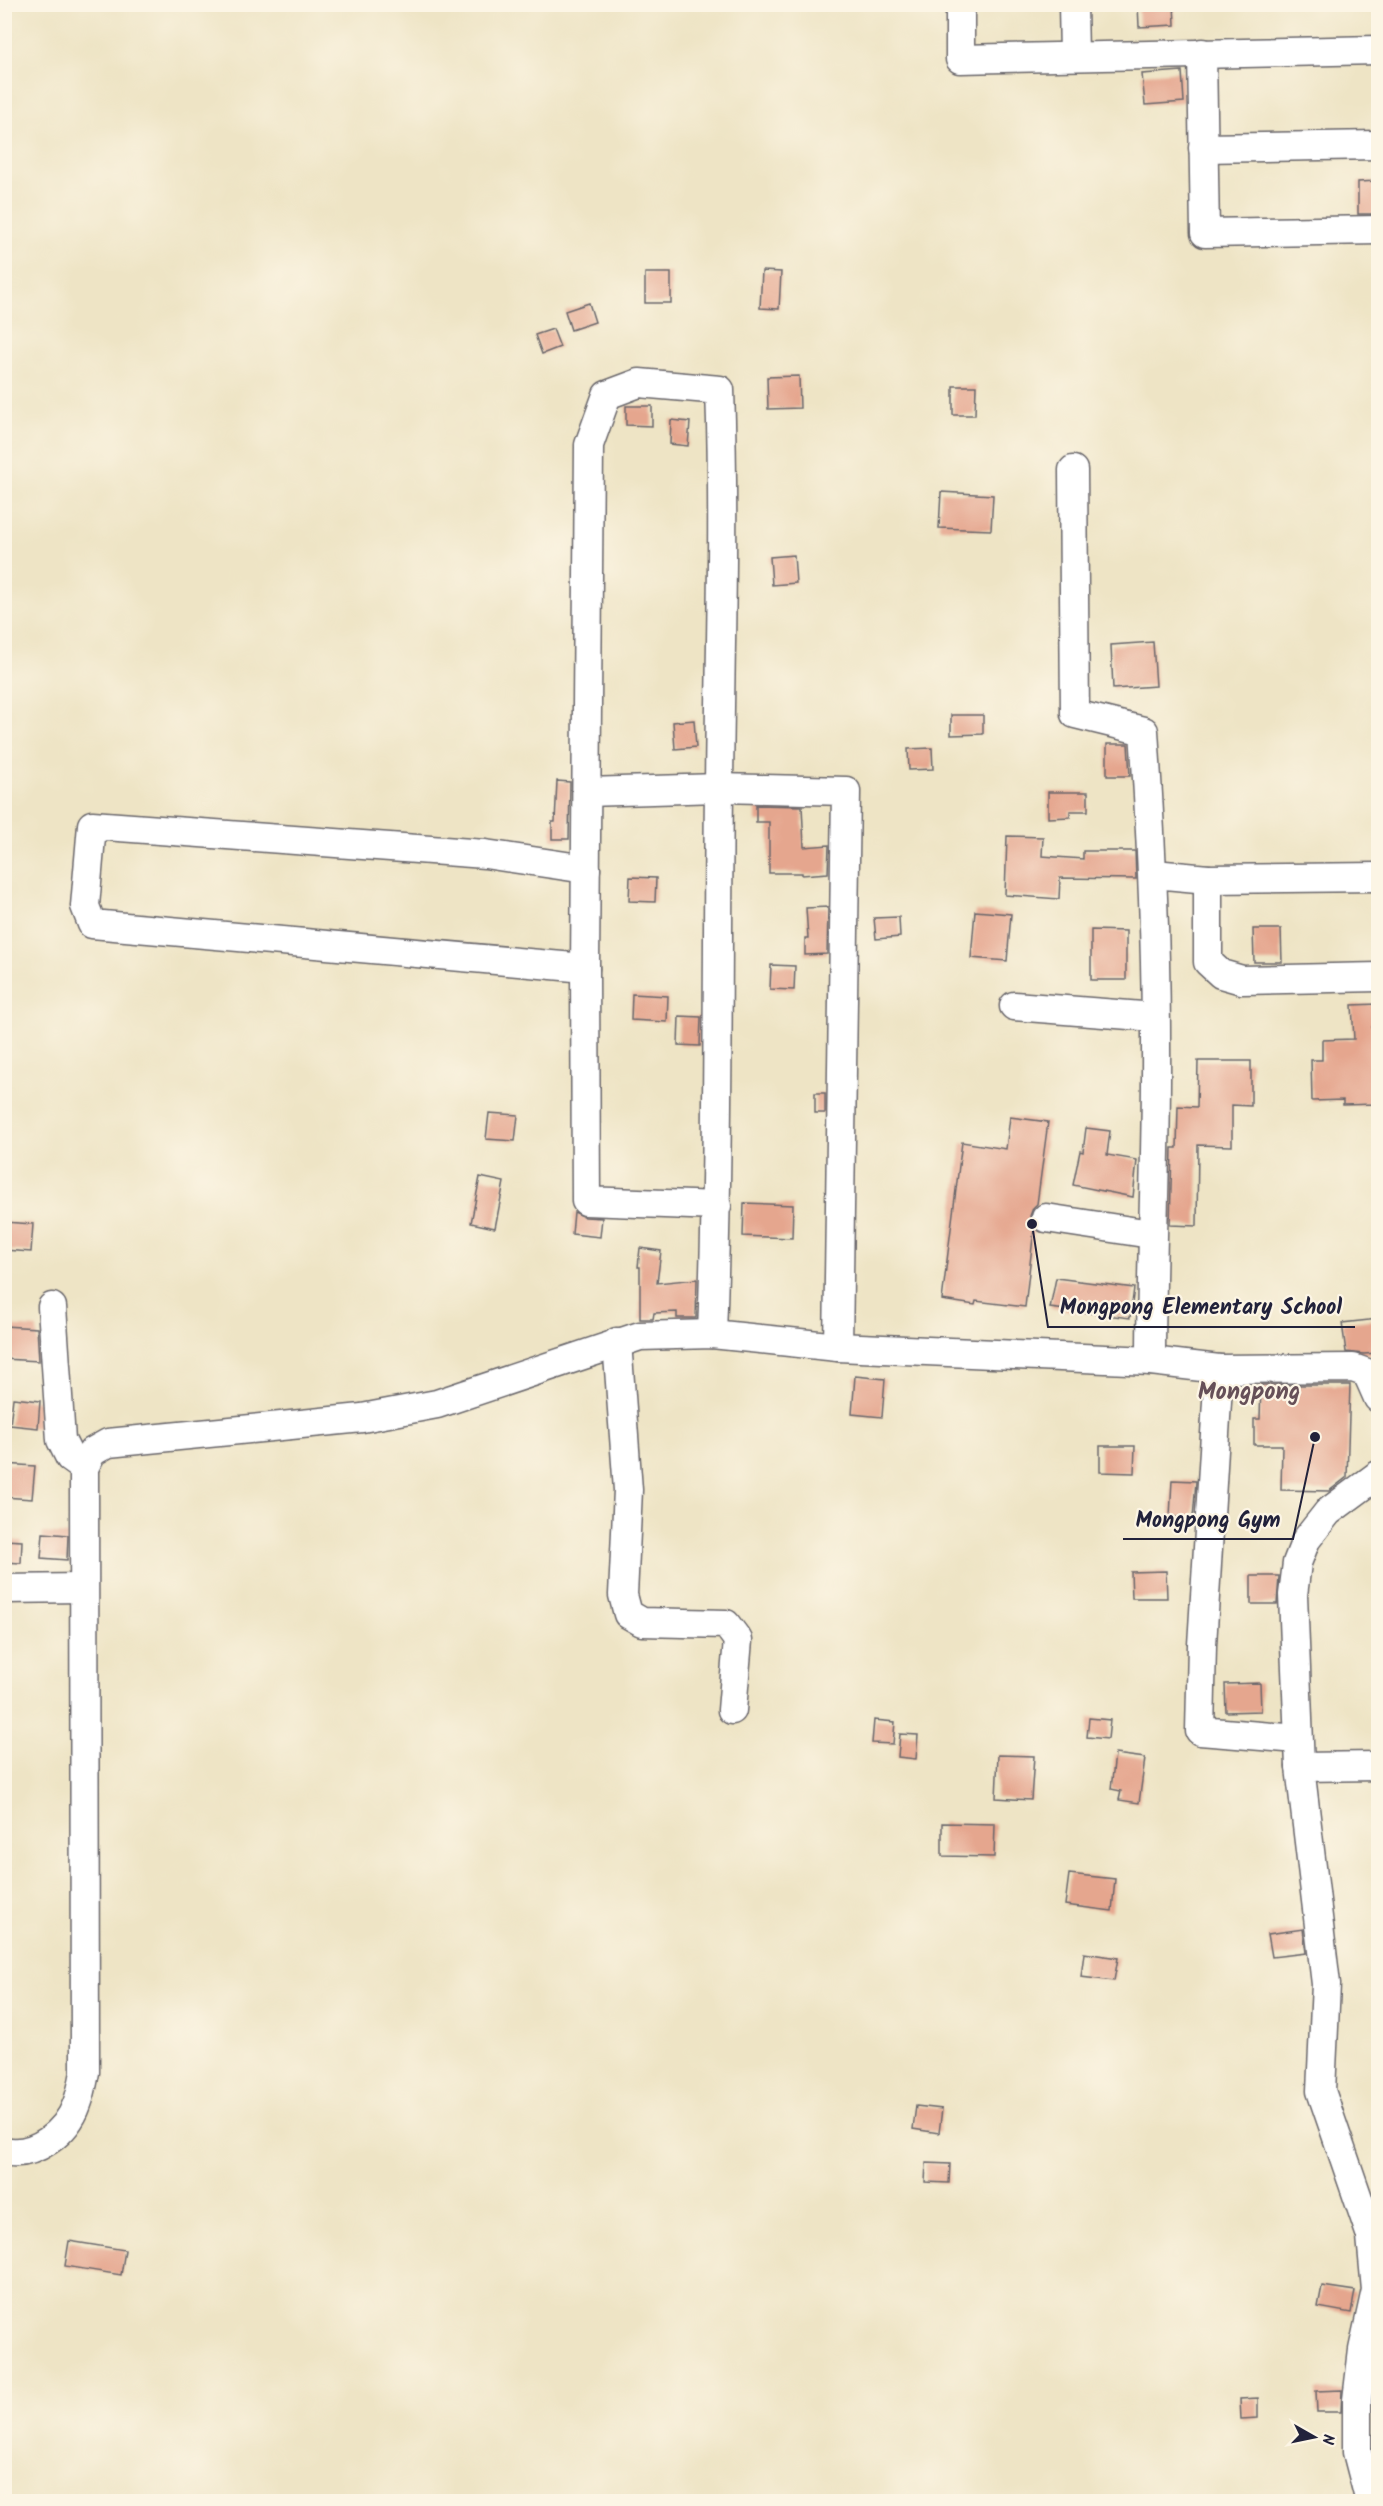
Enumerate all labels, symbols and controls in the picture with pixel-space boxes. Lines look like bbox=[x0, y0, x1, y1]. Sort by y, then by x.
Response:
callout: Mongpong Elementary School bbox=[1048, 1287, 1355, 1327]
text: Mongpong Elementary School bbox=[1060, 1291, 1342, 1326]
district label: Mongpong bbox=[1198, 1373, 1300, 1412]
callout: Mongpong Gym bbox=[1123, 1499, 1293, 1539]
text: Mongpong Gym bbox=[1135, 1504, 1281, 1539]
north arrow bbox=[1284, 2407, 1344, 2467]
text: N bbox=[1314, 2432, 1340, 2446]

